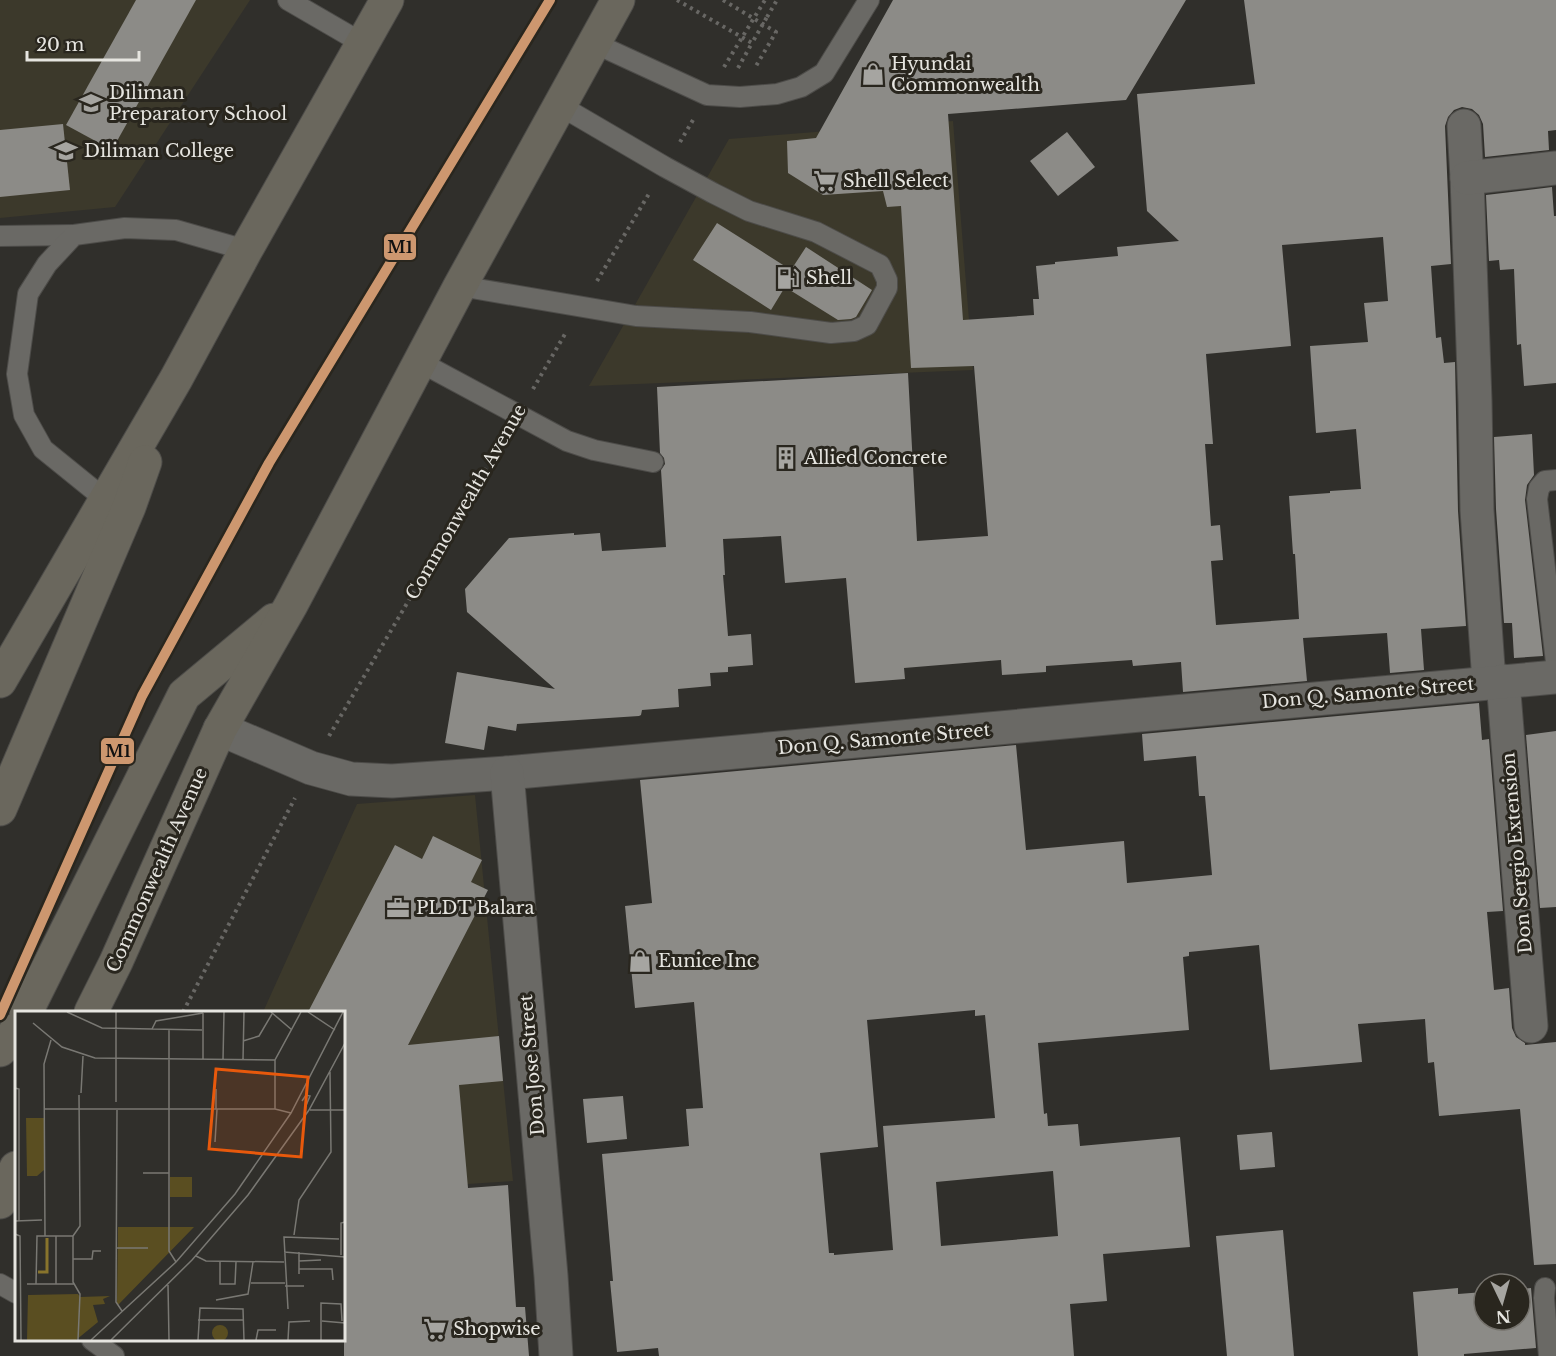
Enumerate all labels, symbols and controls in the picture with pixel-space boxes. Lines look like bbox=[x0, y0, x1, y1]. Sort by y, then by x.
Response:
scale bar bbox=[27, 24, 140, 62]
text: 20 m bbox=[36, 34, 84, 56]
place label: Hyundai Commonwealth bbox=[891, 53, 1040, 96]
shop icon: Hyundai Commonwealth bbox=[860, 61, 886, 87]
place label: Diliman Preparatory School bbox=[109, 82, 287, 125]
school or university icon: Diliman Preparatory School bbox=[78, 90, 104, 116]
school or university icon: Diliman College bbox=[53, 138, 79, 164]
place label: Diliman College bbox=[84, 140, 234, 162]
supermarket icon: Shell Select bbox=[812, 168, 838, 194]
place label: Shell Select bbox=[843, 170, 949, 192]
line badge: M1 bbox=[383, 233, 417, 261]
text: M1 bbox=[387, 237, 413, 257]
fuel station icon: Shell bbox=[775, 265, 801, 291]
place label: Shell bbox=[806, 267, 852, 289]
street label: Commonwealth Avenue bbox=[401, 400, 531, 604]
building icon: Allied Concrete bbox=[773, 445, 799, 471]
place label: Allied Concrete bbox=[803, 447, 947, 469]
street label: Don Q. Samonte Street bbox=[1261, 673, 1475, 713]
street label: Don Q. Samonte Street bbox=[777, 719, 991, 759]
line badge: M1 bbox=[100, 737, 135, 765]
text: M1 bbox=[105, 741, 131, 761]
street label: Don Sergio Extension bbox=[1497, 752, 1537, 954]
street label: Commonwealth Avenue bbox=[102, 764, 212, 976]
office icon: PLDT Balara bbox=[385, 895, 411, 921]
place label: PLDT Balara bbox=[416, 897, 534, 919]
shop icon: Eunice Inc bbox=[627, 948, 653, 974]
place label: Eunice Inc bbox=[658, 950, 757, 972]
street label: Don Jose Street bbox=[515, 993, 549, 1136]
inset map bbox=[15, 1011, 345, 1341]
north arrow bbox=[1472, 1272, 1532, 1332]
text: N bbox=[1495, 1306, 1512, 1328]
supermarket icon: Shopwise bbox=[422, 1316, 448, 1342]
place label: Shopwise bbox=[453, 1318, 541, 1340]

